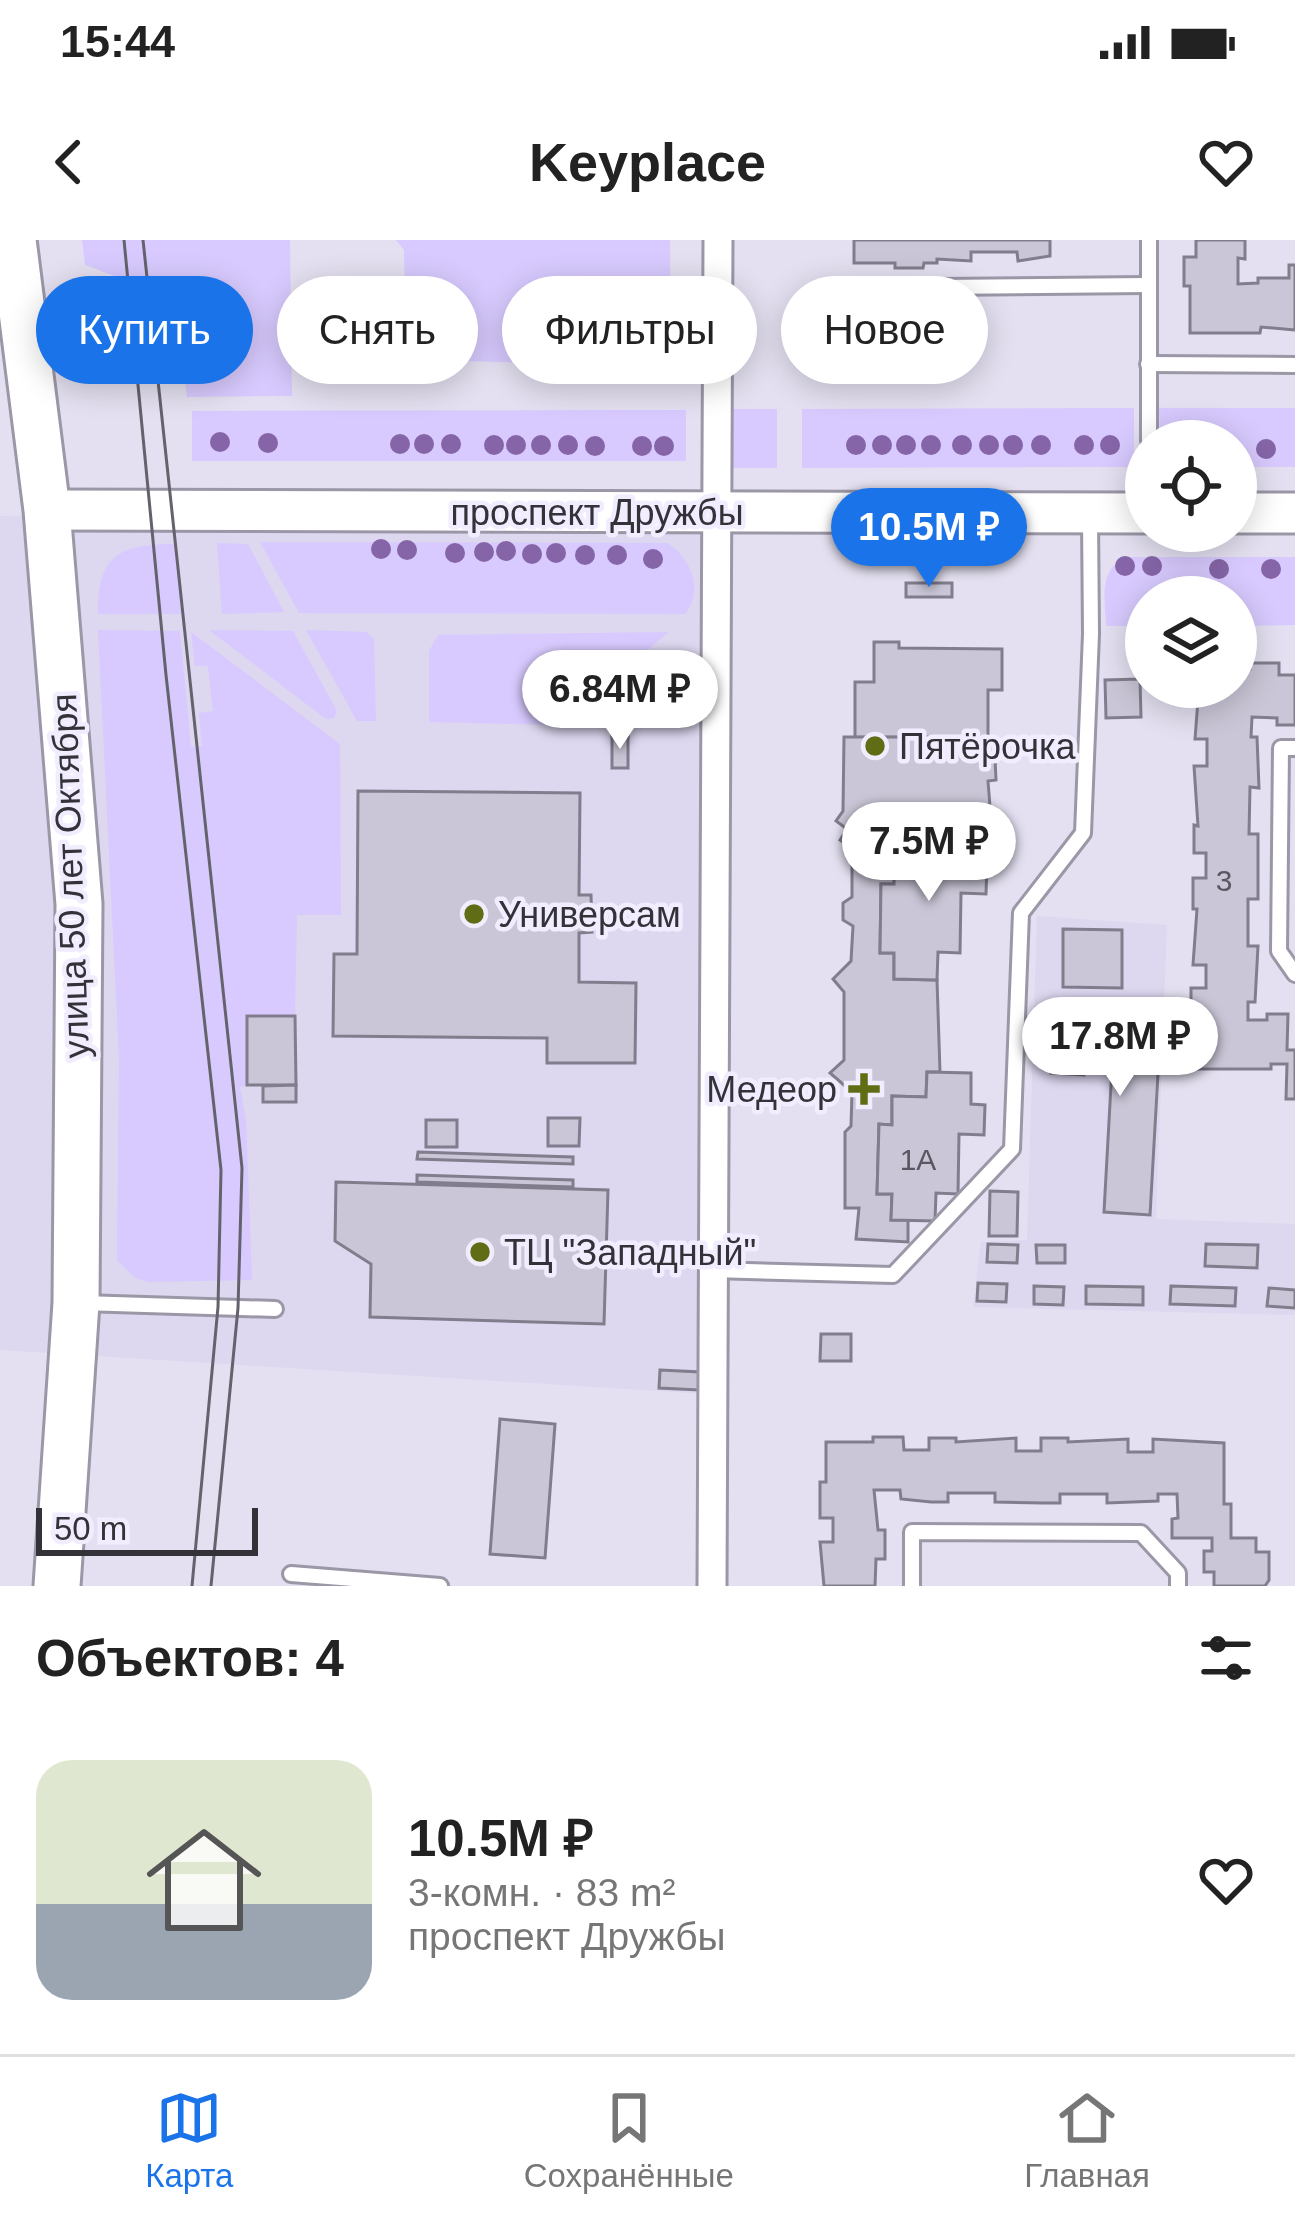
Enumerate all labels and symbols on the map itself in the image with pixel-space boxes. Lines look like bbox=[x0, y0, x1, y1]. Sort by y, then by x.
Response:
pin: 10.5M ₽ bbox=[818, 488, 1040, 590]
street label: проспект Дружбы bbox=[450, 492, 744, 533]
pin: 6.84M ₽ bbox=[509, 650, 731, 752]
street label: улица 50 лет Октября bbox=[43, 693, 97, 1059]
place label: Пятёрочка bbox=[899, 726, 1076, 767]
marker: Пятёрочка bbox=[862, 733, 888, 759]
pin: 7.5M ₽ bbox=[831, 802, 1027, 904]
house number: 3 bbox=[1216, 864, 1232, 897]
place label: Универсам bbox=[498, 894, 681, 935]
marker: Универсам bbox=[461, 901, 487, 927]
pin: 17.8M ₽ bbox=[1009, 997, 1231, 1099]
place label: Медеор bbox=[706, 1069, 837, 1110]
marker: Медеор bbox=[848, 1073, 880, 1105]
house number: 1А bbox=[900, 1143, 936, 1176]
place label: ТЦ "Западный" bbox=[504, 1232, 756, 1273]
marker: ТЦ "Западный" bbox=[467, 1239, 493, 1265]
scale bar bbox=[36, 1502, 258, 1555]

